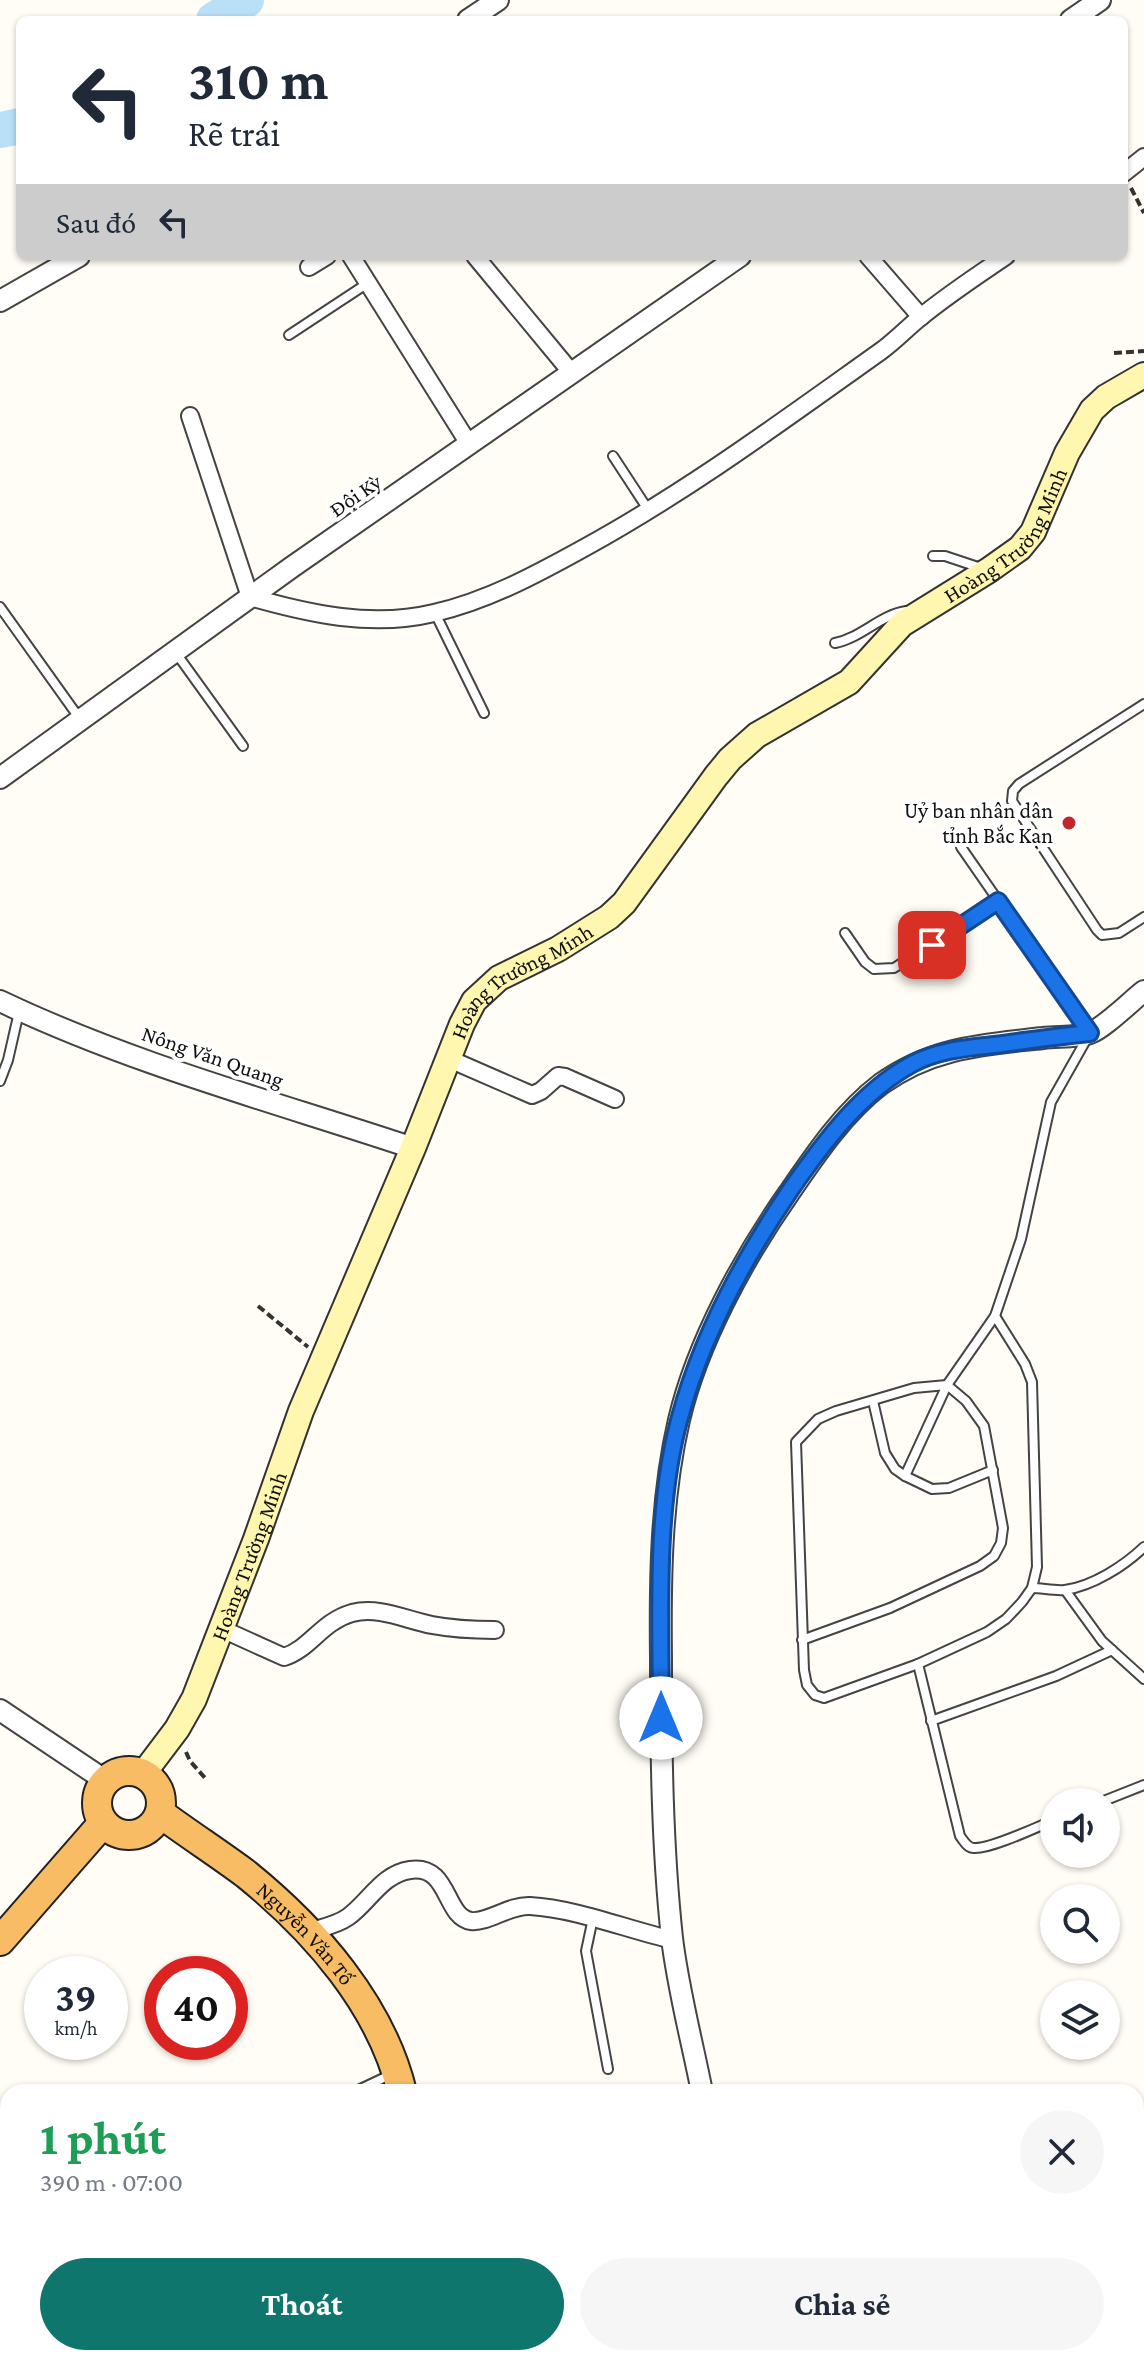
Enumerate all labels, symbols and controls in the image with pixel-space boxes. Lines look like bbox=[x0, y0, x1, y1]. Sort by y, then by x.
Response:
icon: left bbox=[56, 48, 160, 152]
text: 310 m bbox=[188, 49, 329, 111]
text: Rẽ trái bbox=[188, 114, 280, 154]
icon: left bbox=[152, 200, 196, 244]
text: Sau đó bbox=[56, 206, 136, 239]
street label: Hoàng Trường Minh bbox=[939, 464, 1072, 608]
street label: Đội Kỳ bbox=[325, 468, 387, 522]
place label: Uỷ ban nhân dân tỉnh Bắc Kạn bbox=[904, 798, 1053, 848]
marker: Uỷ ban nhân dân tỉnh Bắc Kạn bbox=[1060, 814, 1078, 832]
pin bbox=[898, 911, 966, 979]
street label: Hoàng Trường Minh bbox=[445, 918, 598, 1042]
icon: arrive bbox=[910, 923, 954, 967]
street label: Nông Văn Quang bbox=[139, 1020, 287, 1093]
street label: Hoàng Trường Minh bbox=[206, 1468, 292, 1644]
position arrow bbox=[619, 1676, 703, 1760]
map controls bbox=[1040, 1788, 1120, 2060]
button: sound bbox=[1040, 1788, 1120, 1868]
street label: Nguyễn Văn Tố bbox=[252, 1877, 360, 1990]
button: search bbox=[1040, 1884, 1120, 1964]
speed limit sign: 40 bbox=[144, 1956, 248, 2060]
text: 39 bbox=[55, 1975, 97, 2020]
button: layers bbox=[1040, 1980, 1120, 2060]
text: km/h bbox=[54, 2017, 98, 2039]
button: close bbox=[1020, 2110, 1104, 2194]
text: 1 phút bbox=[40, 2111, 166, 2164]
text: 390 m · 07:00 bbox=[40, 2168, 183, 2197]
button: Thoát bbox=[40, 2258, 564, 2350]
button: Chia sẻ bbox=[580, 2258, 1104, 2350]

